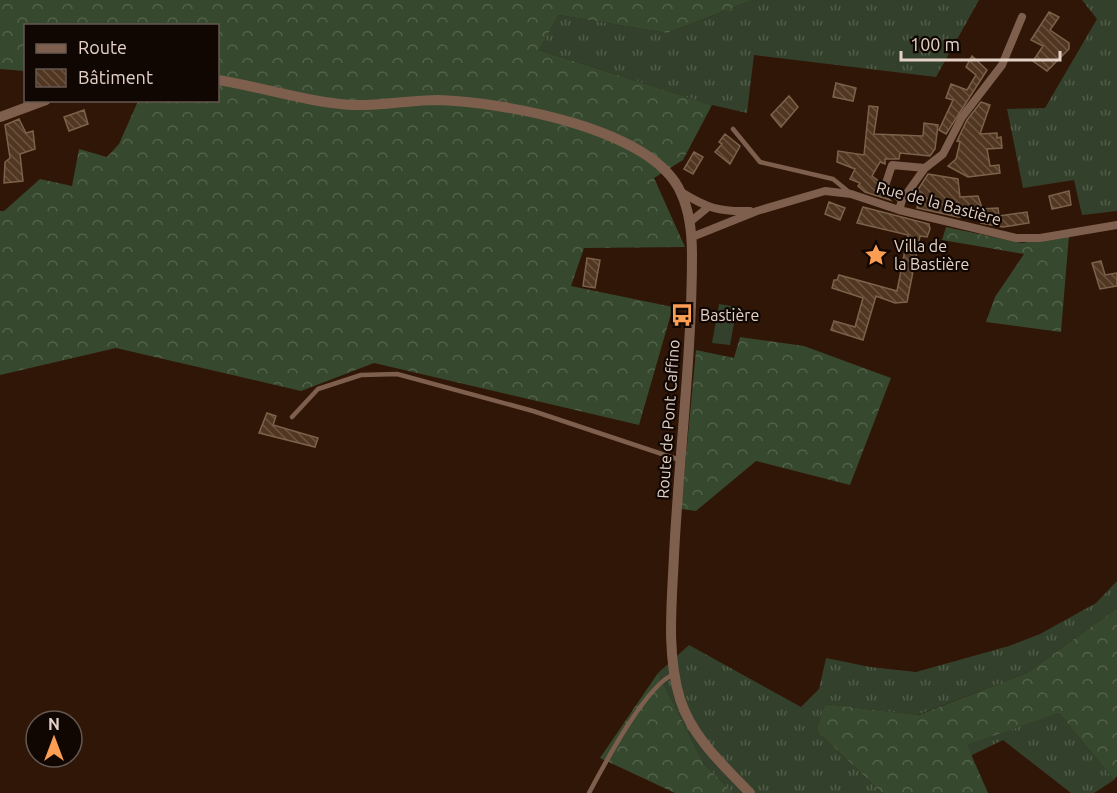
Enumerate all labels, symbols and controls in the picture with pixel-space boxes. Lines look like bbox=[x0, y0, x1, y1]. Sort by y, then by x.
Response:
legend bbox=[24, 24, 219, 102]
scale bar bbox=[901, 24, 1060, 62]
text: 100 m bbox=[910, 34, 960, 54]
text: Route bbox=[78, 37, 127, 57]
text: Bâtiment bbox=[78, 67, 153, 87]
street label: Rue de la Bastière bbox=[874, 178, 1004, 228]
place label: Villa de la Bastière bbox=[894, 237, 969, 273]
place icon: Villa de la Bastière bbox=[863, 242, 889, 268]
bus stop icon: Bastière bbox=[669, 302, 695, 328]
place label: Bastière bbox=[700, 306, 759, 324]
street label: Route de Pont Caffino bbox=[653, 339, 683, 499]
north arrow bbox=[24, 709, 84, 769]
text: N bbox=[48, 715, 60, 733]

